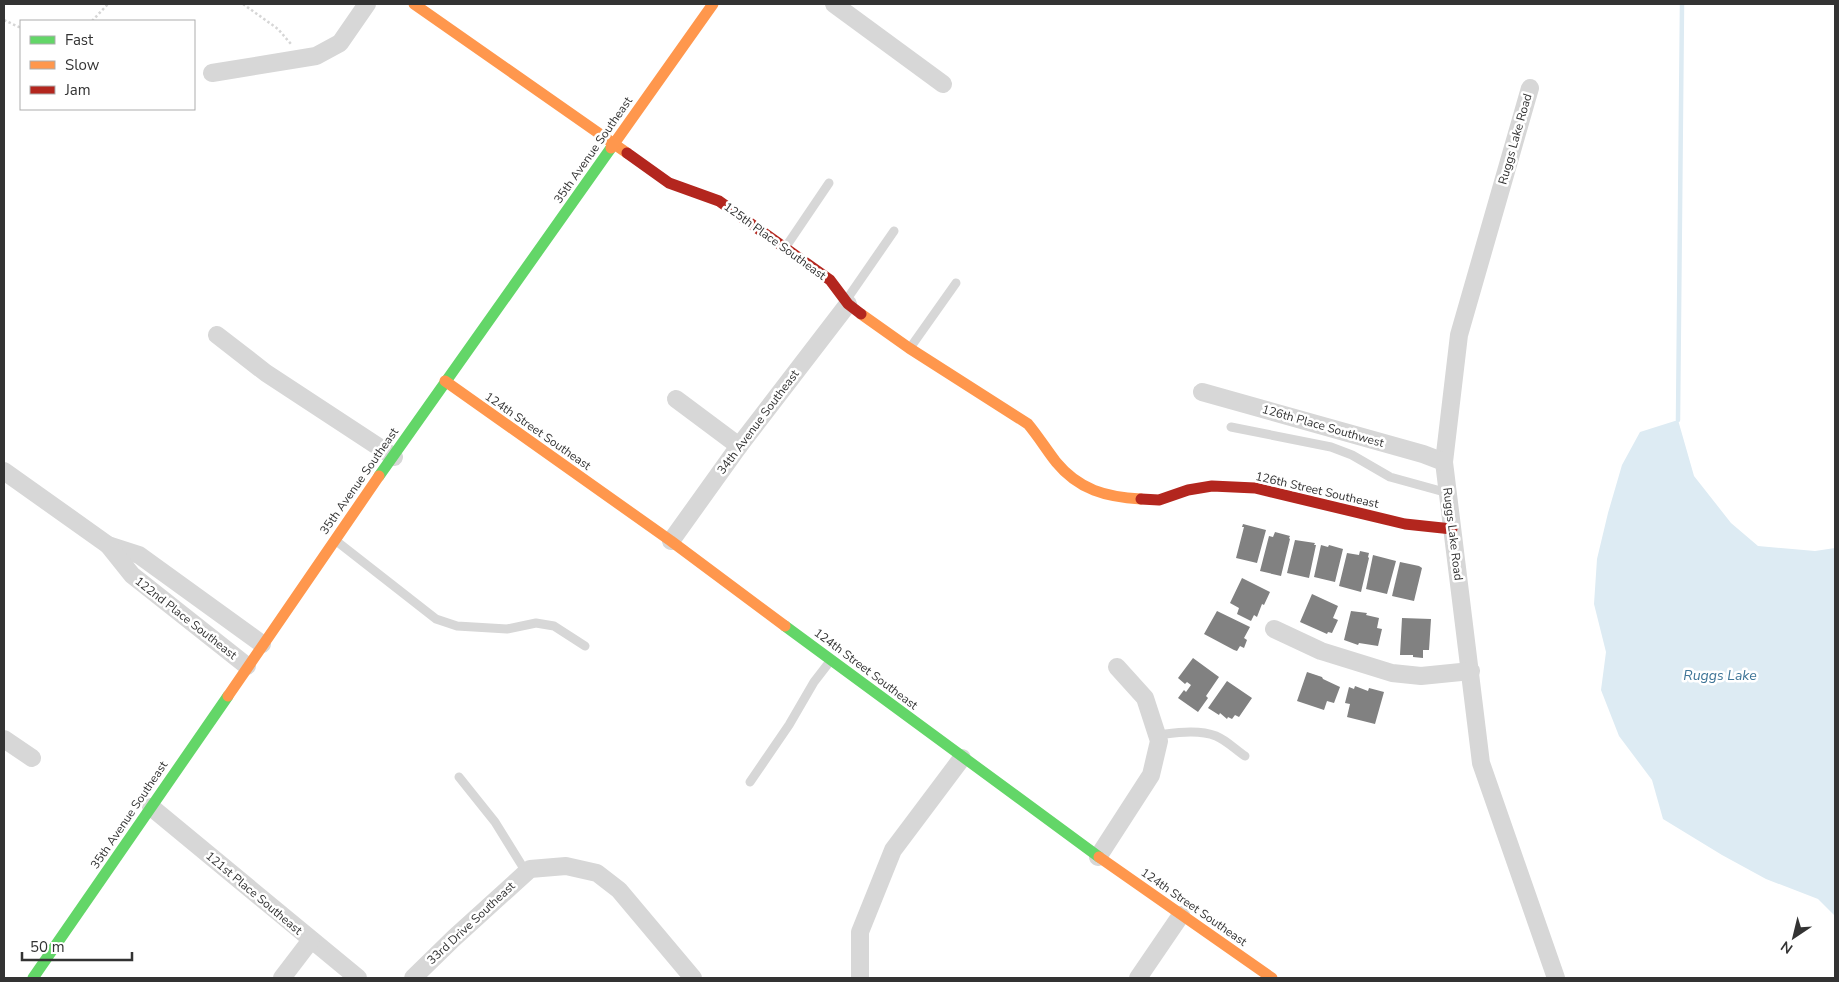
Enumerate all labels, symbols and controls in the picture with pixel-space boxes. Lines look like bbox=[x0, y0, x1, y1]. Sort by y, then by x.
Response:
legend bbox=[20, 20, 195, 110]
text: Fast bbox=[65, 30, 94, 50]
text: Slow bbox=[65, 55, 100, 75]
text: Jam bbox=[64, 80, 91, 100]
street label: Ruggs Lake Road bbox=[1494, 92, 1536, 186]
street label: 35th Avenue Southeast bbox=[550, 93, 636, 207]
street label: 125th Place Southeast bbox=[721, 199, 830, 284]
street label: 34th Avenue Southeast bbox=[713, 366, 803, 477]
street label: 124th Street Southeast bbox=[482, 388, 595, 474]
street label: 126th Place Southwest bbox=[1260, 401, 1387, 451]
street label: 35th Avenue Southeast bbox=[316, 424, 402, 538]
street label: 126th Street Southeast bbox=[1254, 468, 1381, 512]
street label: Ruggs Lake Road bbox=[1439, 486, 1467, 582]
street label: 122nd Place Southeast bbox=[132, 573, 241, 663]
street label: 124th Street Southeast bbox=[811, 625, 922, 714]
water label: Ruggs Lake bbox=[1683, 666, 1757, 685]
street label: 35th Avenue Southeast bbox=[87, 757, 172, 872]
street label: 121st Place Southeast bbox=[202, 848, 306, 939]
street label: 124th Street Southeast bbox=[1138, 864, 1251, 950]
street label: 33rd Drive Southeast bbox=[424, 877, 519, 968]
north arrow bbox=[1769, 912, 1819, 962]
scale bar bbox=[22, 930, 132, 962]
text: N bbox=[1777, 936, 1797, 958]
text: 50 m bbox=[30, 937, 65, 957]

